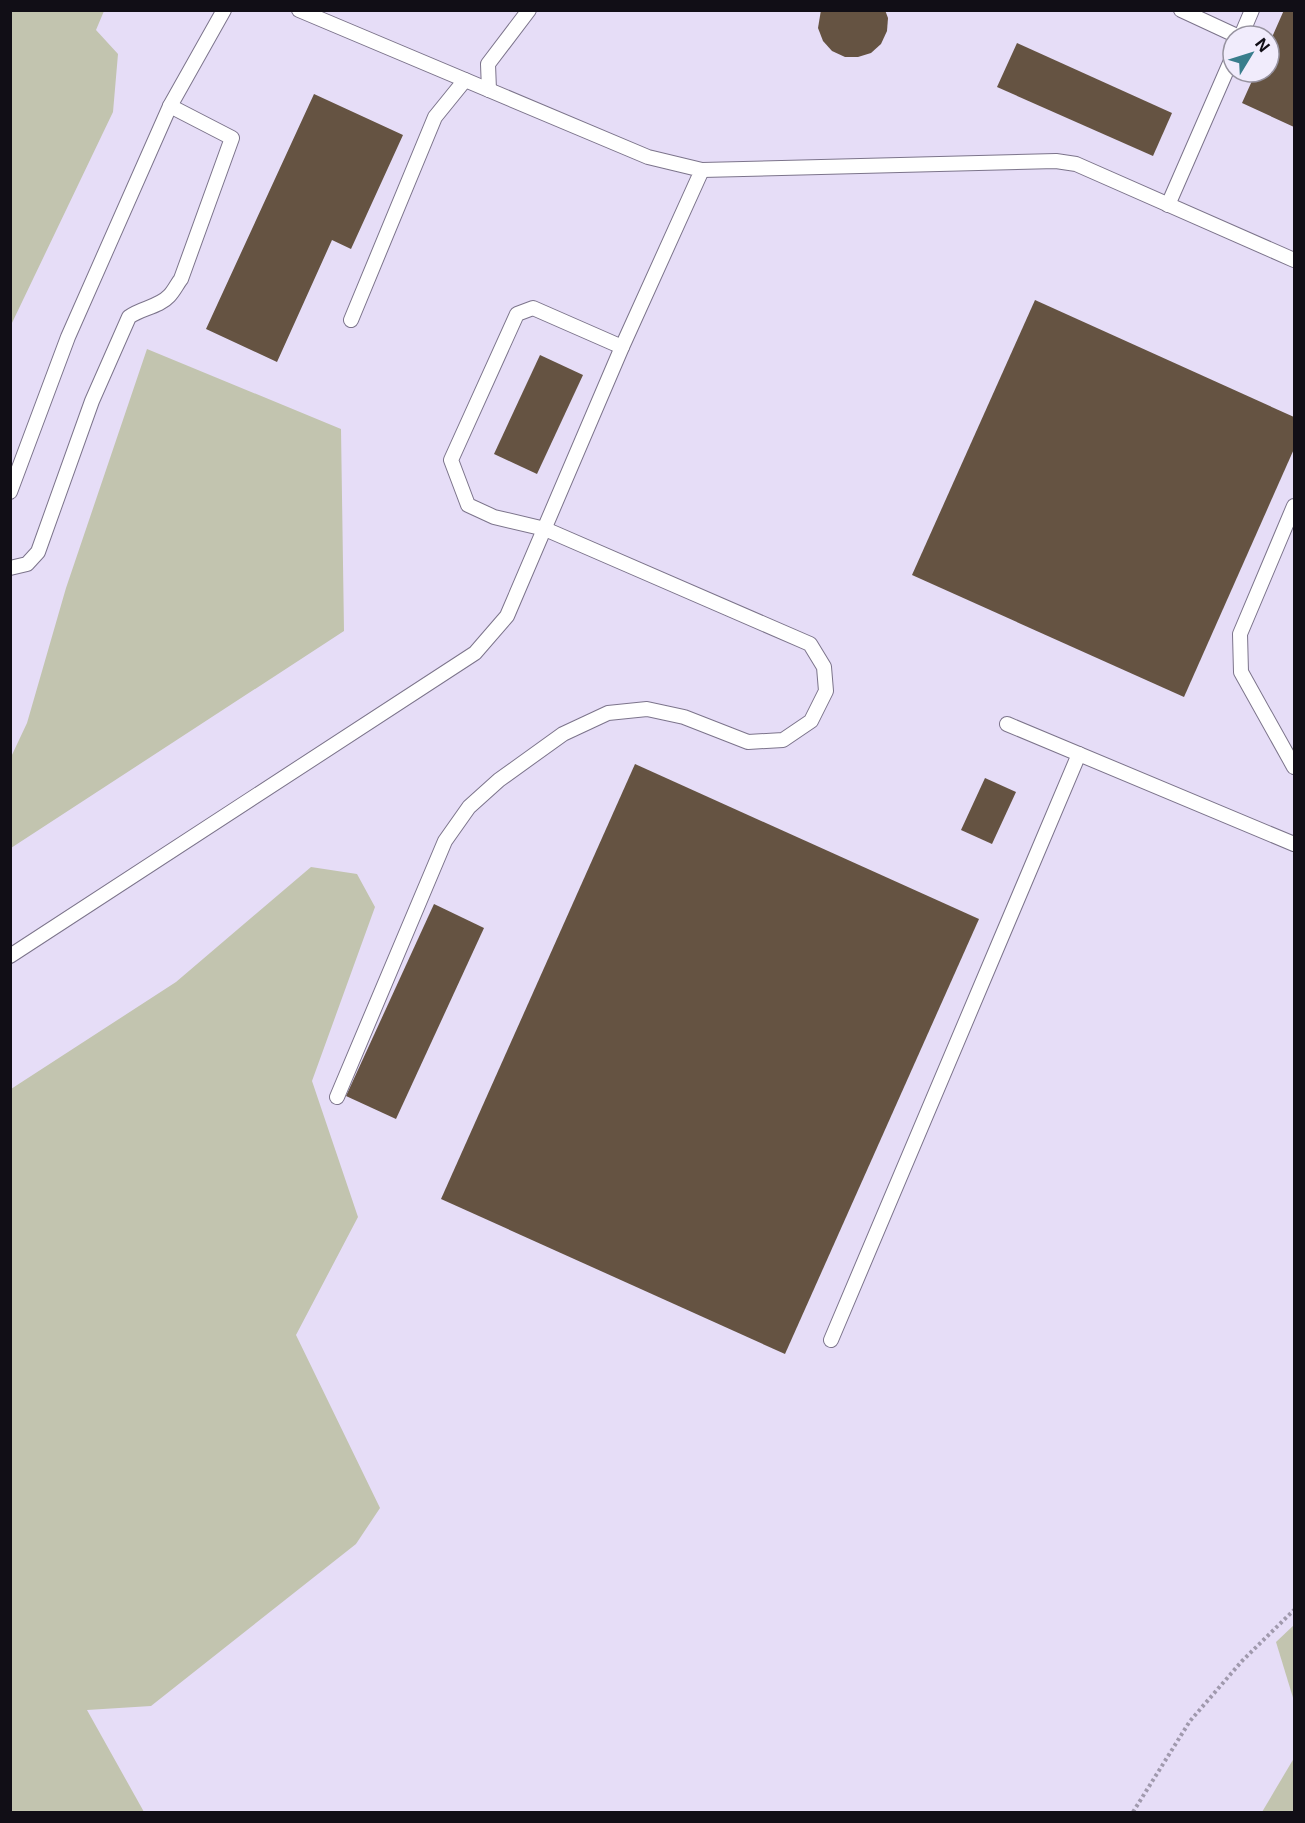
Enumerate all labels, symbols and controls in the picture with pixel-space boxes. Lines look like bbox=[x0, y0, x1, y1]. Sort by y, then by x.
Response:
north arrow bbox=[1221, 24, 1281, 84]
text: N bbox=[1251, 34, 1274, 56]

